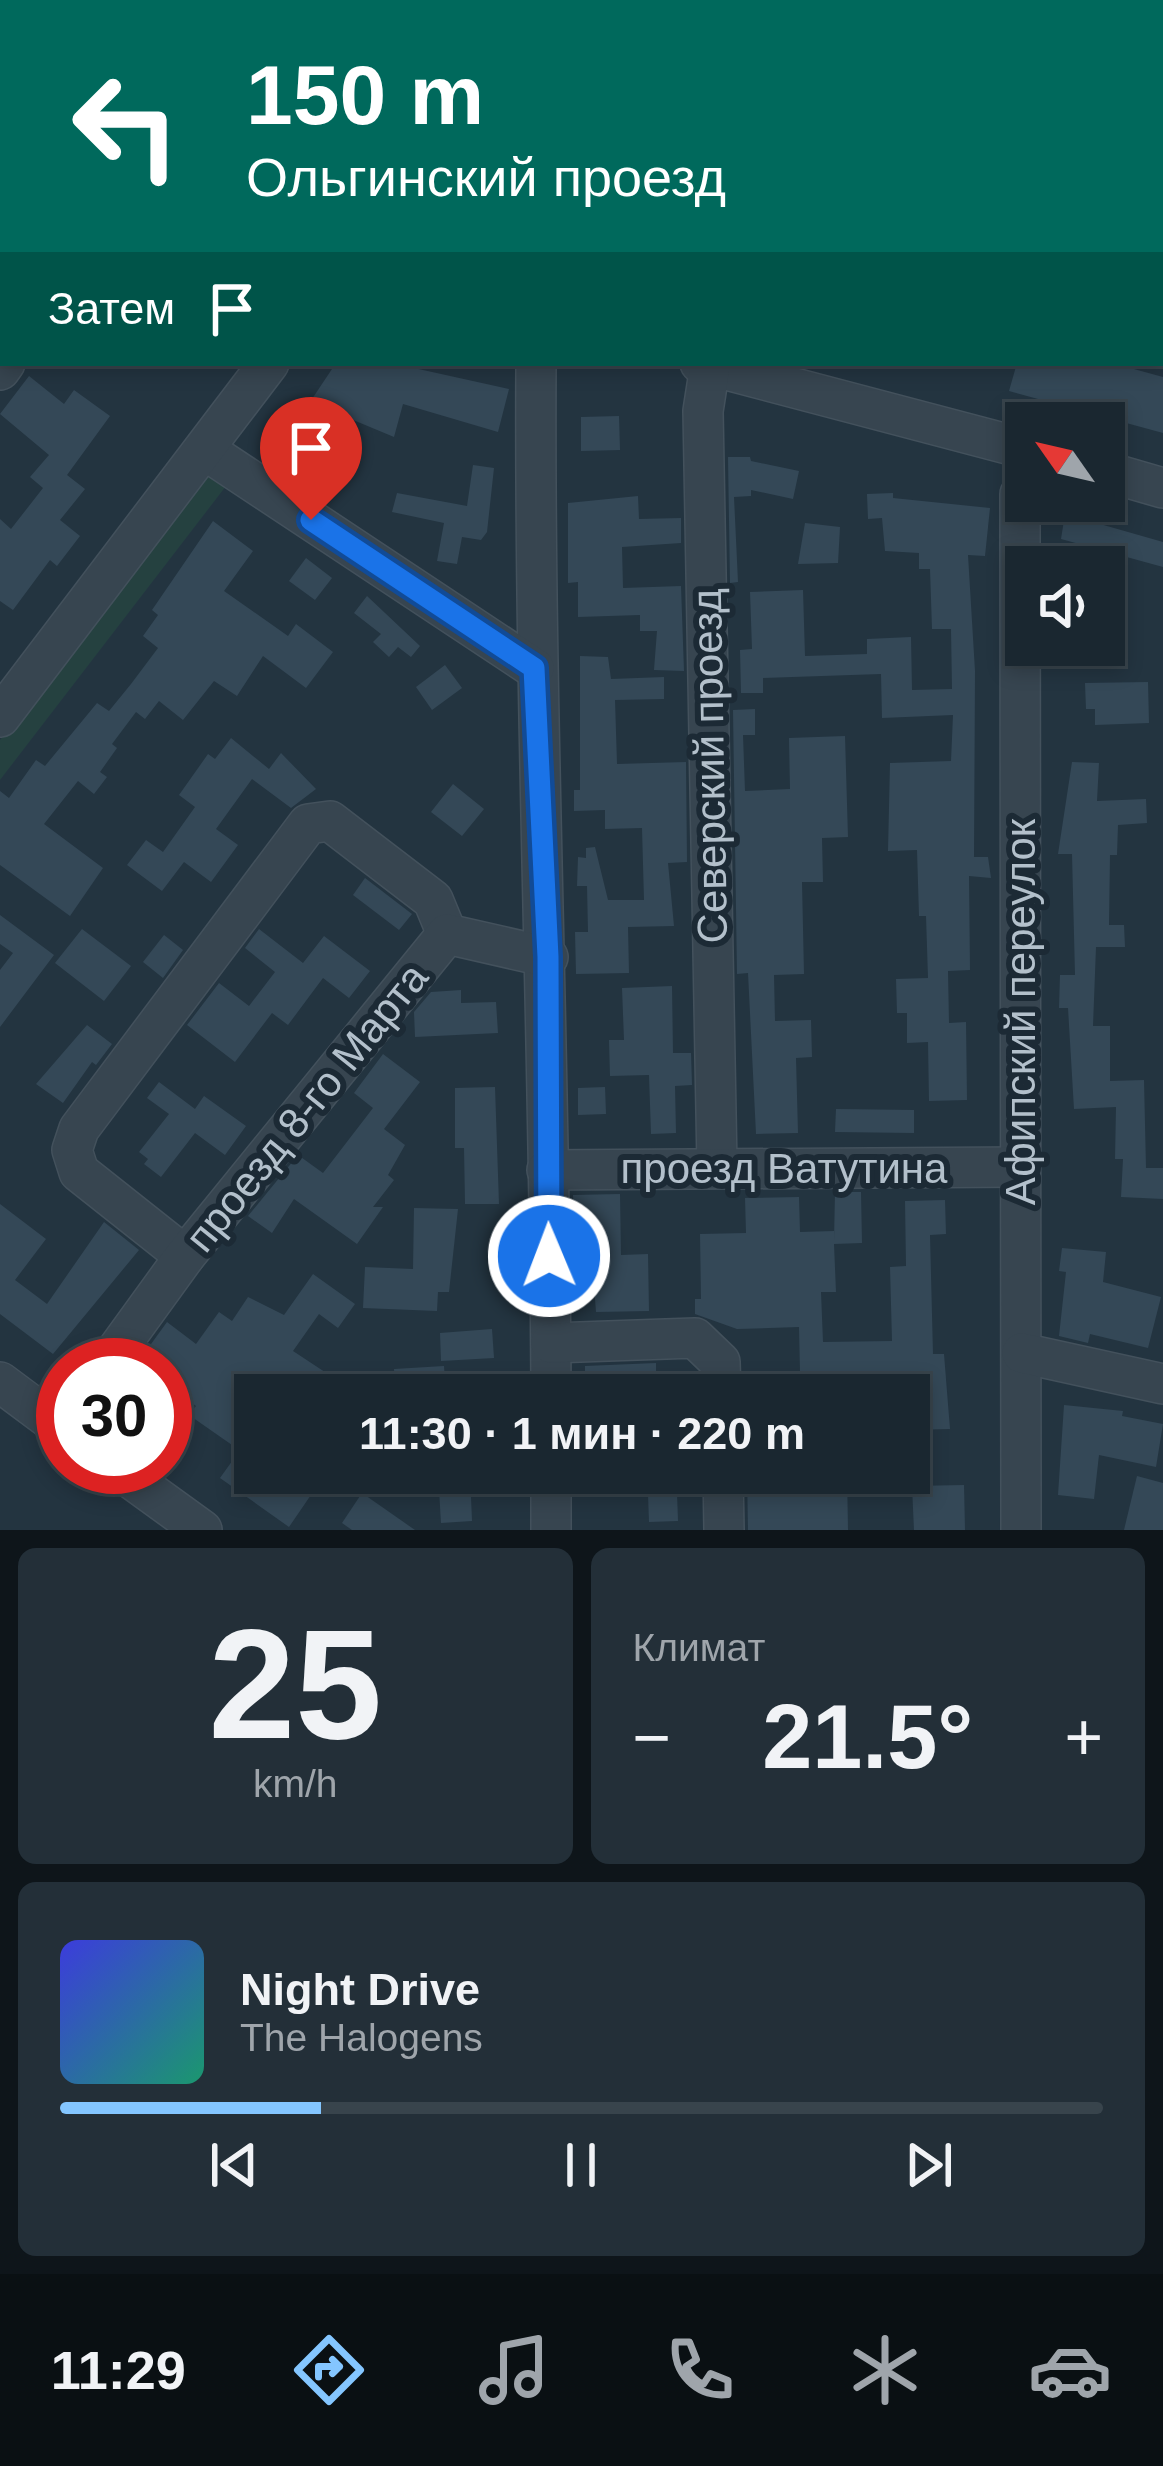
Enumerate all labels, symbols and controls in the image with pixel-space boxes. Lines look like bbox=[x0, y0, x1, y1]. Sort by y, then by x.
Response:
icon: left bbox=[48, 48, 204, 204]
text: 150 m bbox=[246, 48, 484, 142]
text: Ольгинский проезд bbox=[246, 147, 726, 207]
icon: arrive bbox=[199, 276, 265, 342]
text: Затем bbox=[48, 283, 175, 334]
pin bbox=[260, 397, 362, 520]
north arrow bbox=[1005, 402, 1125, 522]
map controls bbox=[1005, 402, 1125, 666]
icon: arrive bbox=[278, 415, 344, 481]
button: sound bbox=[1005, 546, 1125, 666]
street label: Северский проезд bbox=[683, 588, 736, 944]
street label: Афипский переулок bbox=[997, 818, 1044, 1205]
street label: проезд 8-го Марта bbox=[176, 953, 437, 1261]
street label: проезд Ватутина bbox=[621, 1145, 948, 1192]
position arrow bbox=[486, 1193, 612, 1319]
speed limit sign: 30 bbox=[36, 1338, 192, 1494]
text: 11:30 · 1 мин · 220 m bbox=[359, 1408, 805, 1459]
text: 25 bbox=[208, 1597, 382, 1771]
text: Климат bbox=[633, 1626, 765, 1669]
text: 21.5° bbox=[762, 1687, 973, 1787]
text: − bbox=[633, 1700, 671, 1774]
text: + bbox=[1064, 1700, 1103, 1774]
text: km/h bbox=[253, 1762, 338, 1805]
text: Night Drive bbox=[240, 1964, 480, 2015]
text: The Halogens bbox=[240, 2016, 483, 2059]
icon: previous bbox=[201, 2132, 267, 2198]
icon: pause bbox=[548, 2132, 614, 2198]
icon: next bbox=[896, 2132, 962, 2198]
icon: directions bbox=[287, 2328, 371, 2412]
icon: music bbox=[472, 2328, 556, 2412]
icon: phone bbox=[658, 2328, 742, 2412]
icon: climate bbox=[843, 2328, 927, 2412]
icon: car bbox=[1028, 2328, 1112, 2412]
text: 11:29 bbox=[51, 2340, 186, 2400]

